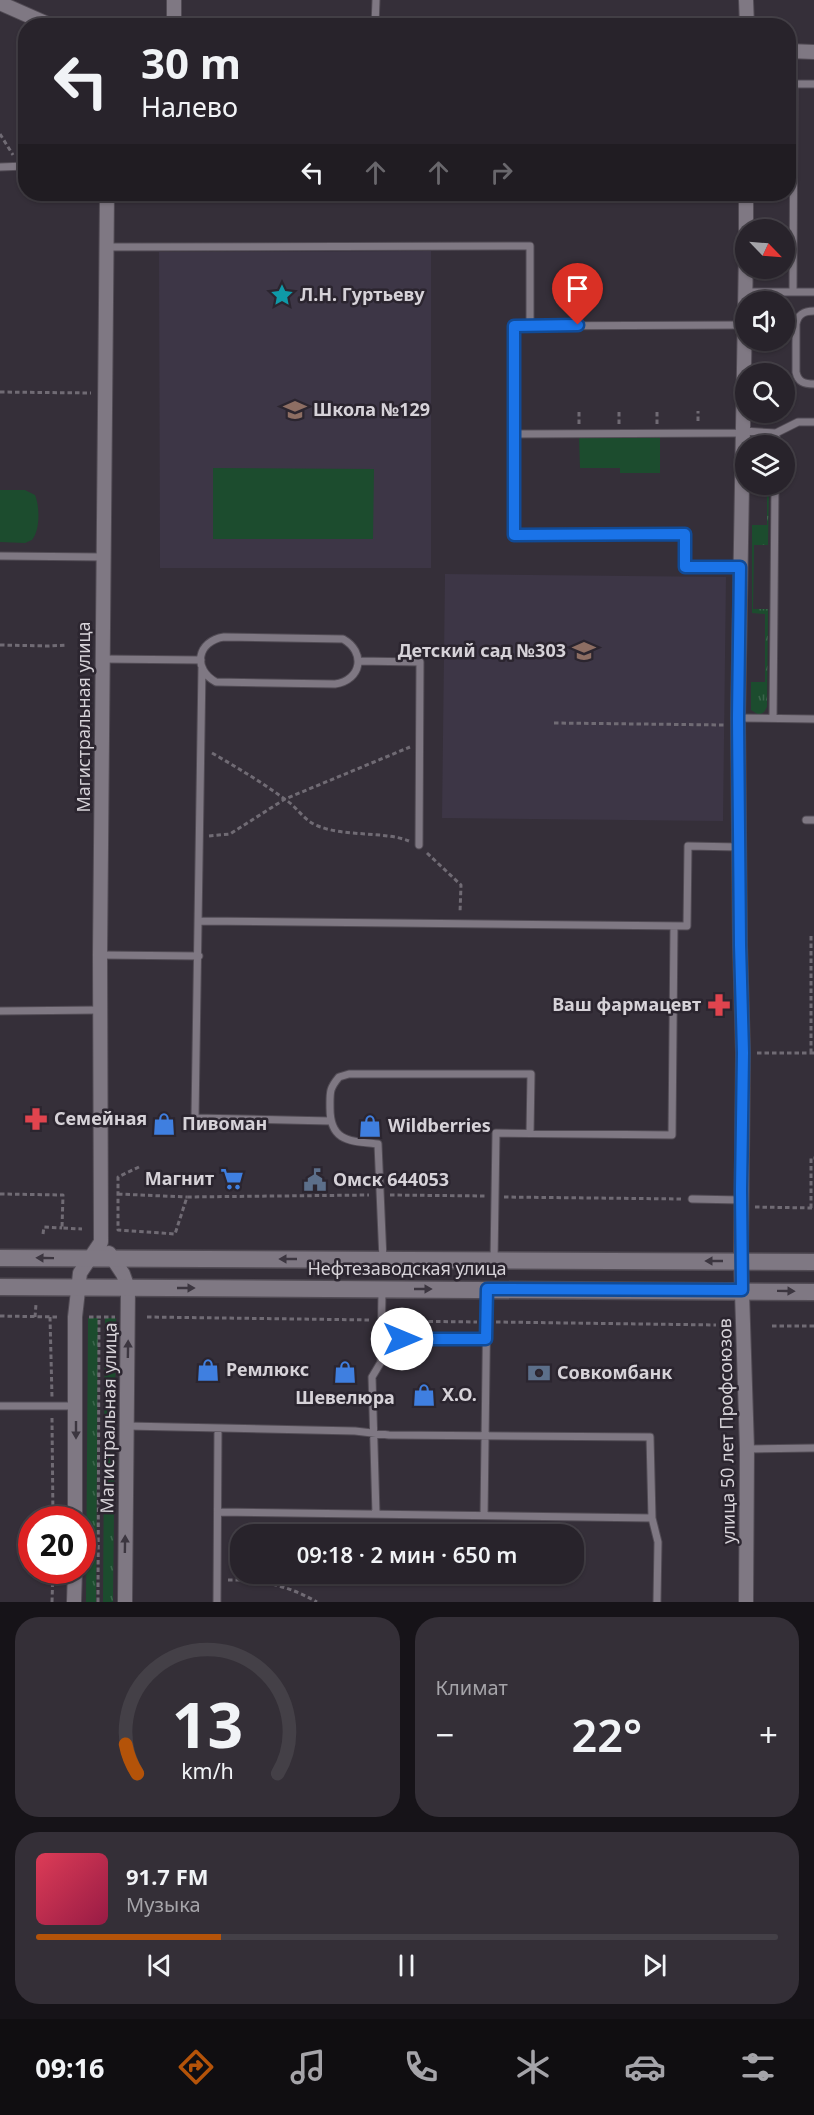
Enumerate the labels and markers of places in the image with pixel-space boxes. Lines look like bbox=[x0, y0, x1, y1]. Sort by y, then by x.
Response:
pin bbox=[552, 263, 603, 325]
place icon: Л.Н. Гуртьеву bbox=[269, 282, 295, 308]
place label: Л.Н. Гуртьеву bbox=[300, 282, 425, 306]
school or university icon: Школа №129 bbox=[282, 397, 308, 423]
place label: Школа №129 bbox=[313, 397, 430, 421]
place label: Детский сад №303 bbox=[398, 638, 566, 662]
school or university icon: Детский сад №303 bbox=[571, 638, 597, 664]
place label: Ваш фармацевт bbox=[552, 992, 701, 1016]
pharmacy icon: Ваш фармацевт bbox=[706, 992, 732, 1018]
pharmacy icon: Семейная bbox=[23, 1106, 49, 1132]
place label: Семейная bbox=[54, 1106, 147, 1130]
shop icon: Пивоман bbox=[151, 1111, 177, 1137]
place label: Пивоман bbox=[182, 1111, 267, 1135]
shop icon: Wildberries bbox=[357, 1113, 383, 1139]
place label: Wildberries bbox=[388, 1113, 491, 1137]
place label: Магнит bbox=[145, 1166, 214, 1190]
supermarket icon: Магнит bbox=[219, 1166, 245, 1192]
public building icon: Омск 644053 bbox=[302, 1167, 328, 1193]
place label: Омск 644053 bbox=[333, 1167, 449, 1191]
shop icon: Ремлюкс bbox=[195, 1357, 221, 1383]
place label: Ремлюкс bbox=[226, 1357, 309, 1381]
shop icon: Шевелюра bbox=[332, 1359, 358, 1385]
bank icon: Совкомбанк bbox=[526, 1360, 552, 1386]
place label: Совкомбанк bbox=[557, 1360, 672, 1384]
shop icon: X.O. bbox=[411, 1382, 437, 1408]
place label: X.O. bbox=[442, 1382, 477, 1406]
place label: Шевелюра bbox=[295, 1385, 395, 1409]

